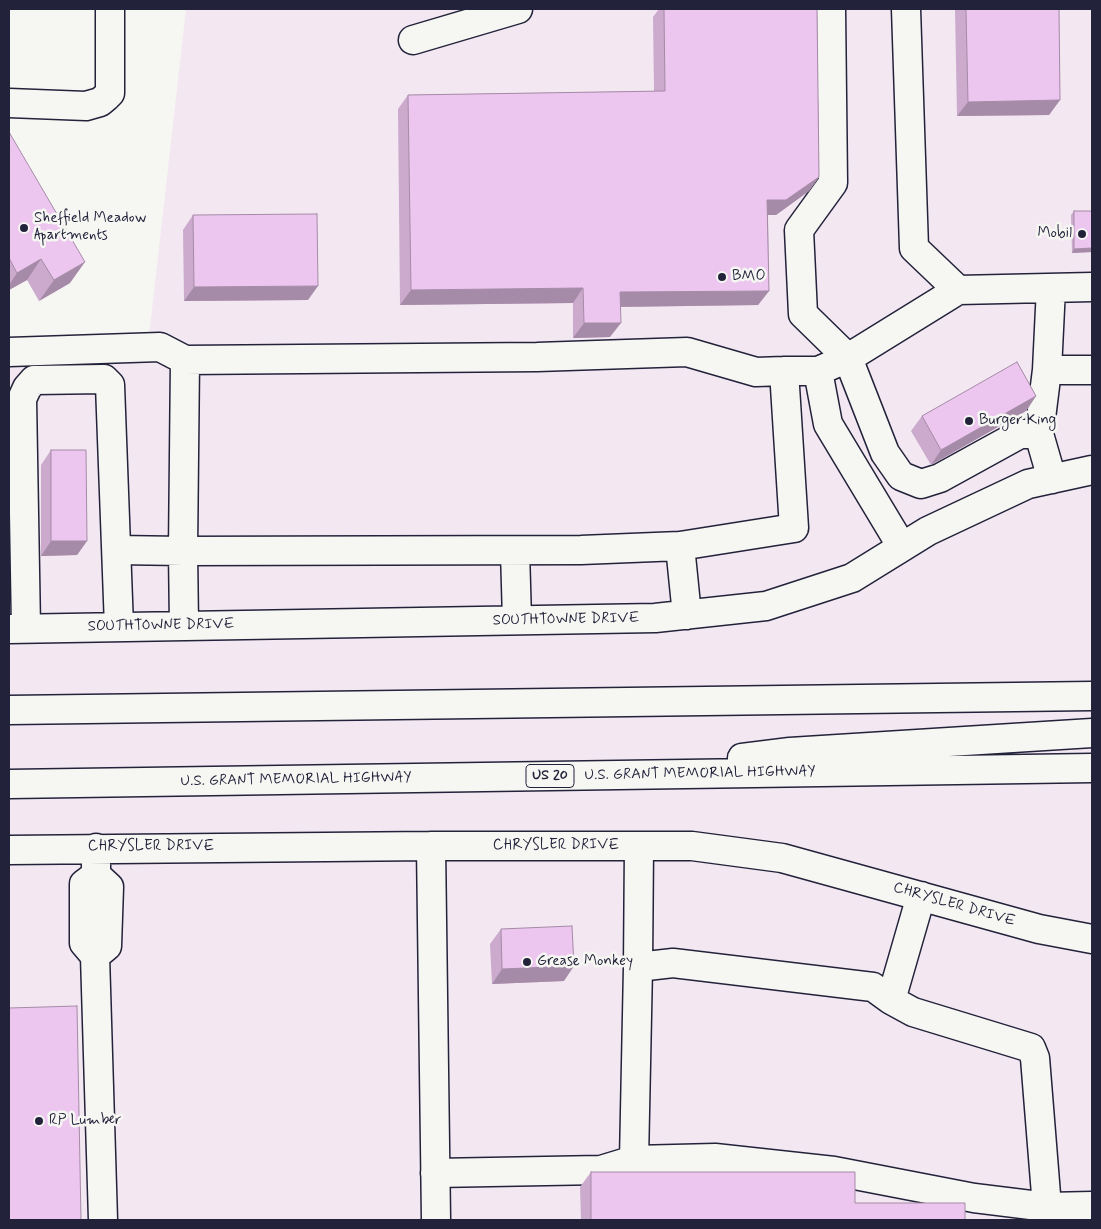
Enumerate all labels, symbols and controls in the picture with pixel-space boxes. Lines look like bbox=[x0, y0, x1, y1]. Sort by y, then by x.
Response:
place label: Sheffield Meadow Apartments bbox=[34, 210, 146, 245]
marker: Sheffield Meadow Apartments bbox=[18, 222, 30, 234]
place label: Mobil bbox=[1037, 225, 1072, 243]
marker: Mobil bbox=[1076, 228, 1088, 240]
place label: BMO bbox=[732, 268, 766, 286]
marker: BMO bbox=[716, 271, 728, 283]
place label: Burger King bbox=[979, 412, 1056, 430]
marker: Burger King bbox=[963, 415, 975, 427]
street label: SOUTHTOWNE DRIVE bbox=[493, 610, 639, 630]
street label: SOUTHTOWNE DRIVE bbox=[88, 616, 234, 636]
street label: U.S. GRANT MEMORIAL HIGHWAY bbox=[584, 763, 816, 785]
road number: US 20 bbox=[526, 764, 574, 788]
street label: U.S. GRANT MEMORIAL HIGHWAY bbox=[180, 769, 412, 791]
street label: CHRYSLER DRIVE bbox=[493, 837, 619, 855]
street label: CHRYSLER DRIVE bbox=[88, 838, 214, 856]
street label: CHRYSLER DRIVE bbox=[891, 879, 1017, 931]
place label: Grease Monkey bbox=[537, 953, 633, 971]
marker: Grease Monkey bbox=[521, 956, 533, 968]
place label: RP Lumber bbox=[49, 1112, 121, 1130]
marker: RP Lumber bbox=[33, 1115, 45, 1127]

